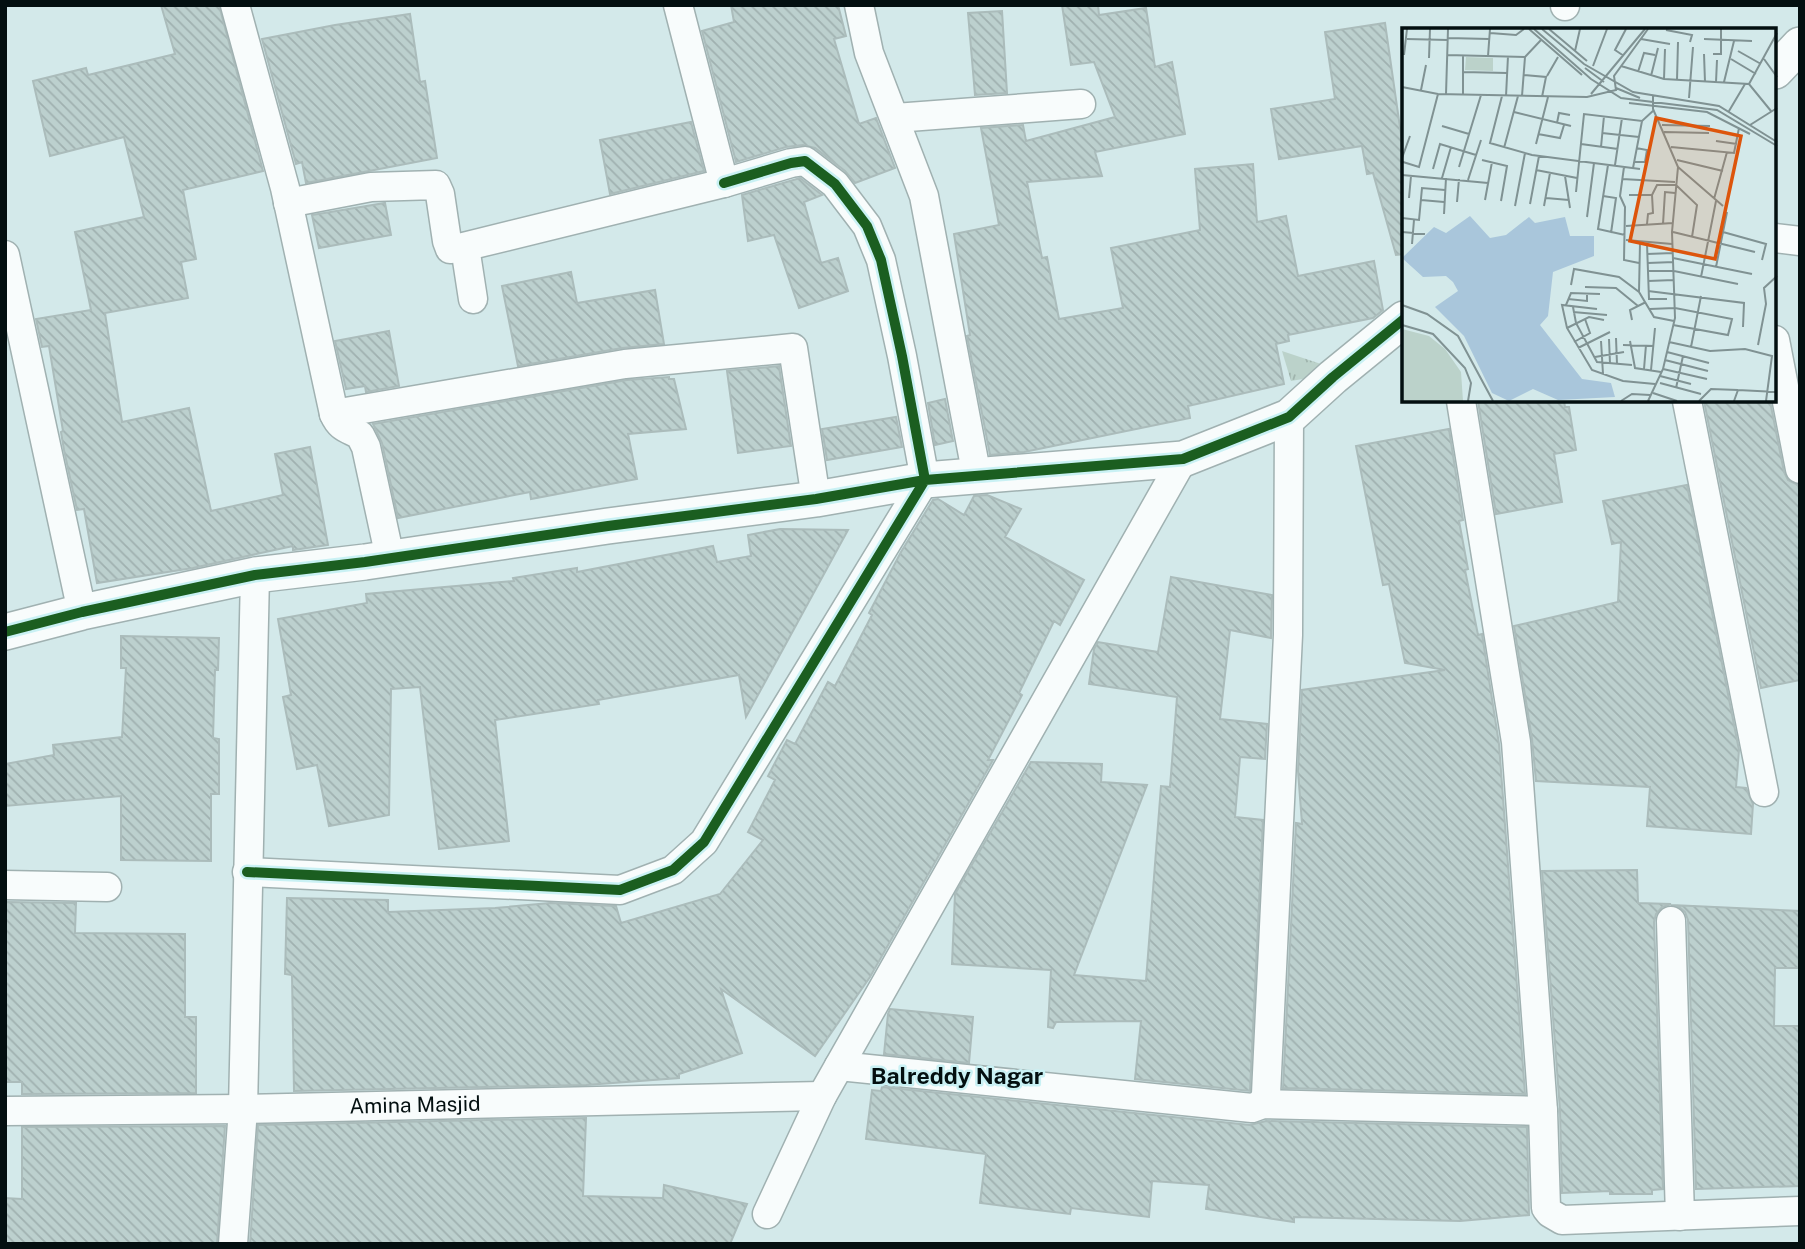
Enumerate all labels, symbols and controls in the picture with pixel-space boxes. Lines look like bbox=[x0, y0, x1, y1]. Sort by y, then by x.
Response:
inset map bbox=[1402, 28, 1777, 402]
district label: Balreddy Nagar bbox=[871, 1062, 1043, 1089]
street label: Amina Masjid bbox=[349, 1091, 481, 1119]

